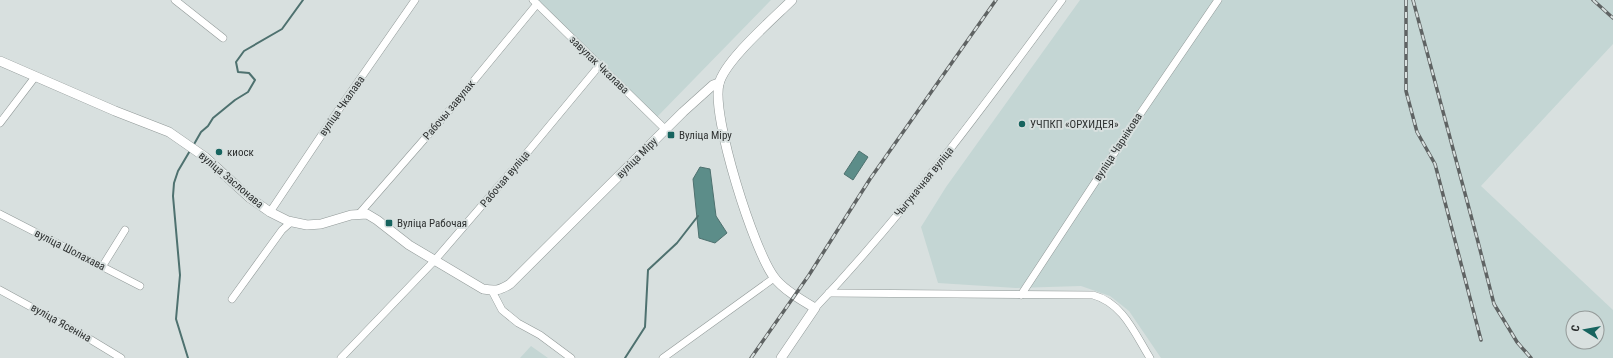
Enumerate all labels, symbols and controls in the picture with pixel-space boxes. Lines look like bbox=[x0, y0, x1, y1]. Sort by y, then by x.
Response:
street label: завулак Чкалава bbox=[567, 33, 631, 97]
street label: вуліца Чкалава bbox=[316, 73, 368, 139]
street label: Рабочы завулак bbox=[420, 77, 478, 142]
street label: вуліца Чарнікова bbox=[1091, 111, 1145, 183]
place label: УЧПКП «ОРХИДЕЯ» bbox=[1030, 118, 1119, 131]
marker: УЧПКП «ОРХИДЕЯ» bbox=[1017, 119, 1027, 129]
place label: Вуліца Міру bbox=[679, 129, 732, 142]
marker: Вуліца Міру bbox=[666, 130, 676, 140]
street label: вуліца Міру bbox=[614, 135, 660, 181]
street label: Чыгуначная вуліца bbox=[892, 144, 956, 220]
place label: киоск bbox=[227, 146, 254, 159]
marker: киоск bbox=[214, 147, 224, 157]
street label: Рабочая вуліца bbox=[478, 148, 532, 210]
street label: вуліца Заслонава bbox=[196, 149, 266, 211]
place label: Вуліца Рабочая bbox=[397, 217, 467, 230]
marker: Вуліца Рабочая bbox=[384, 218, 394, 228]
street label: вуліца Шолахава bbox=[32, 227, 108, 273]
street label: вуліца Ясеніна bbox=[29, 301, 93, 345]
north arrow bbox=[1565, 310, 1605, 350]
text: С bbox=[1569, 324, 1583, 333]

